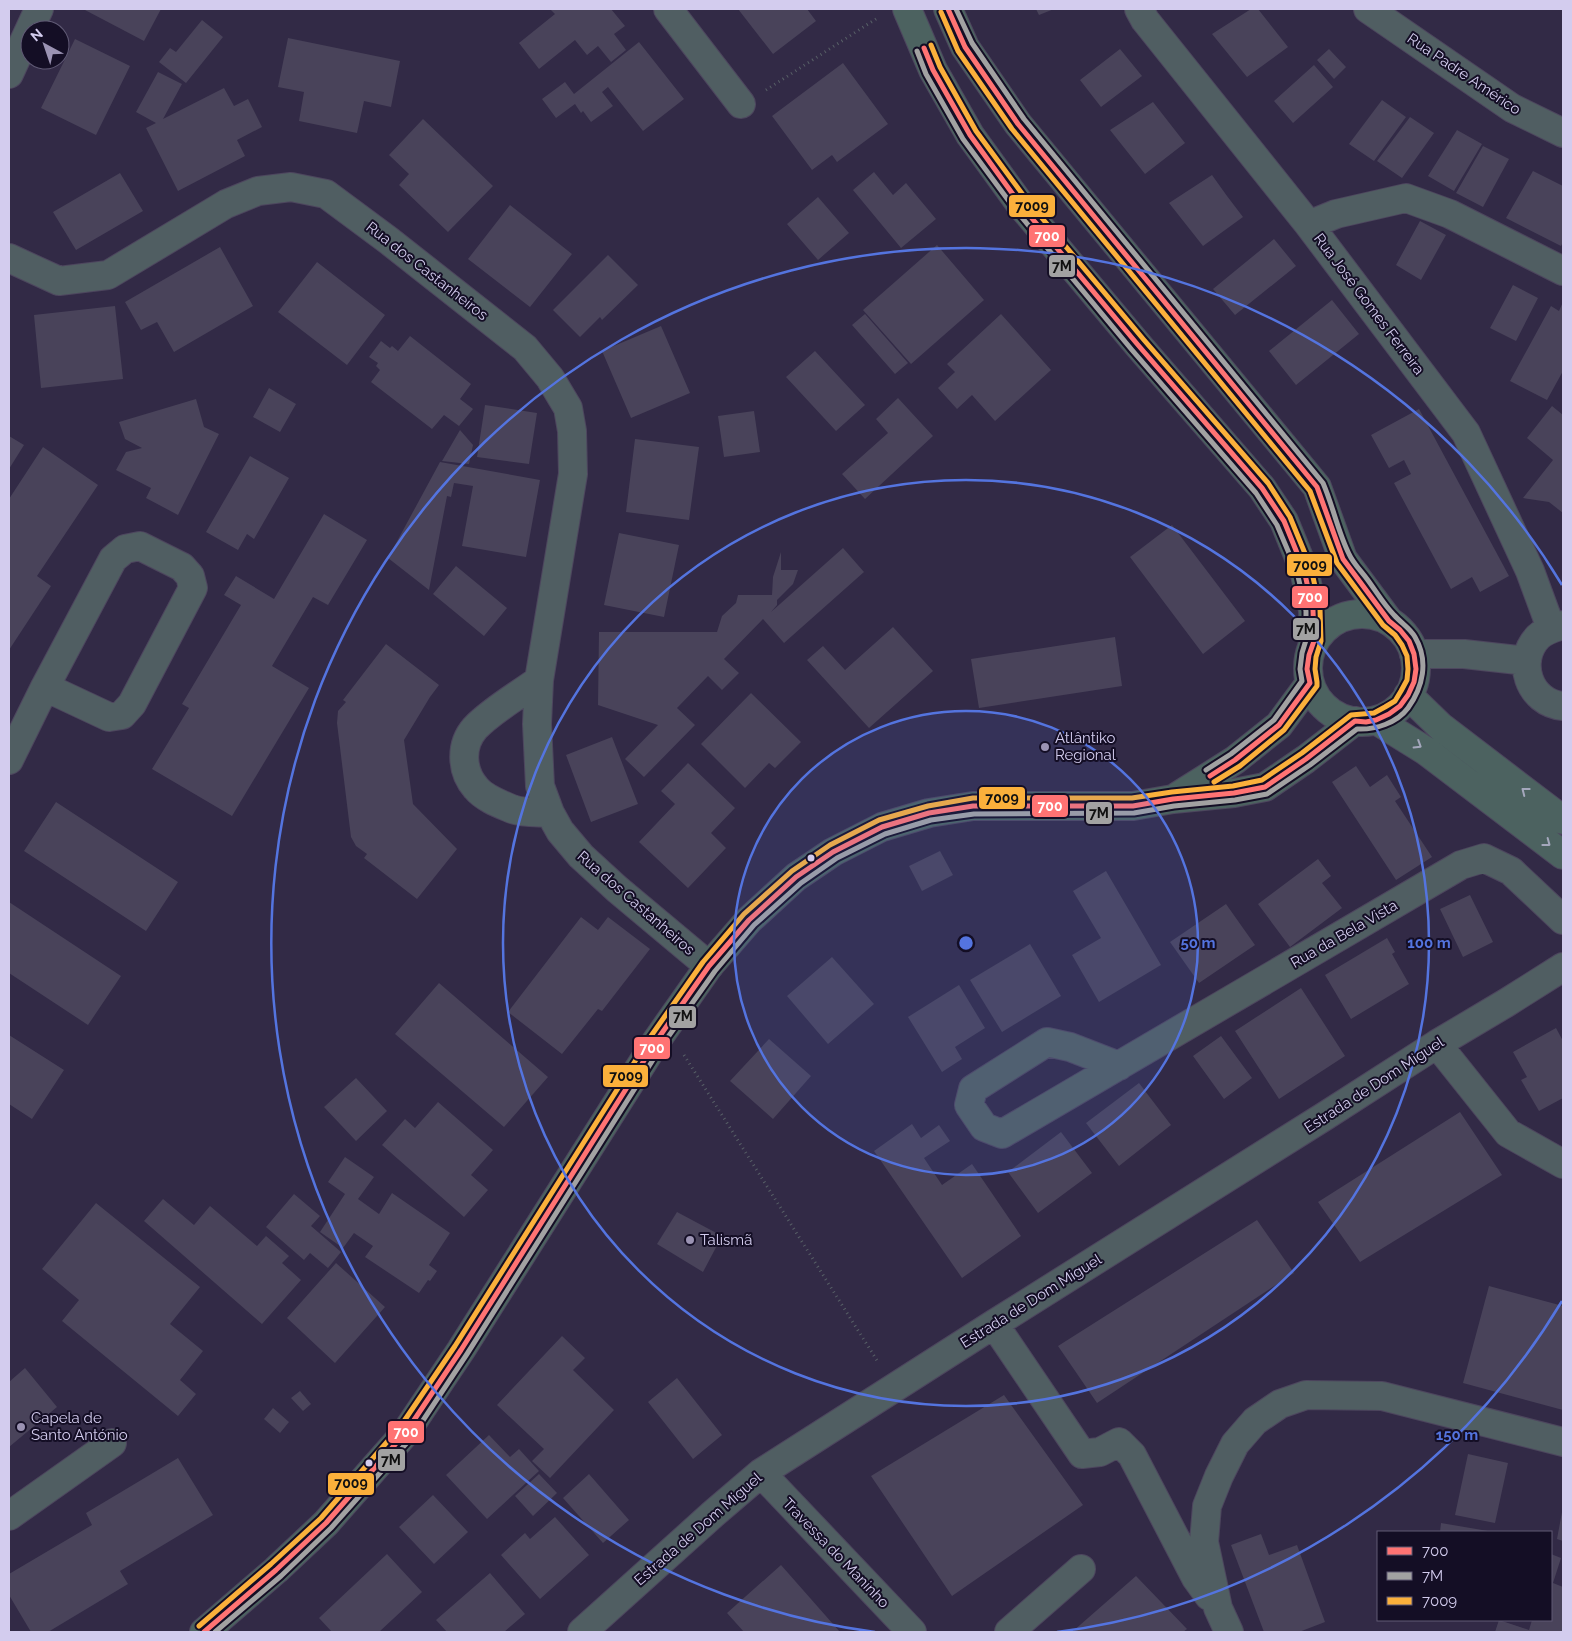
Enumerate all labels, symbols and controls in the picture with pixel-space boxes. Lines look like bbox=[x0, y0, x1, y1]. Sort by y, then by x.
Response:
north arrow bbox=[20, 20, 70, 70]
text: N bbox=[27, 25, 46, 45]
street label: Rua Padre Américo bbox=[1404, 29, 1524, 119]
line badge: 7009 bbox=[1008, 194, 1056, 218]
text: 7009 bbox=[1015, 198, 1049, 214]
street label: Rua dos Castanheiros bbox=[363, 218, 491, 324]
line badge: 700 bbox=[1028, 224, 1066, 248]
text: 700 bbox=[1034, 228, 1060, 244]
street label: Rua José Gomes Ferreira bbox=[1310, 230, 1428, 378]
line badge: 7M bbox=[1048, 254, 1076, 278]
text: 7M bbox=[1052, 258, 1072, 274]
line badge: 7009 bbox=[1286, 553, 1333, 577]
text: 7009 bbox=[1293, 557, 1327, 573]
line badge: 700 bbox=[1291, 585, 1329, 609]
text: 700 bbox=[1297, 589, 1323, 605]
line badge: 7M bbox=[1292, 617, 1320, 641]
text: 7M bbox=[1296, 621, 1316, 637]
place label: Atlântiko Regional bbox=[1055, 729, 1117, 764]
one-way arrow bbox=[1412, 739, 1421, 749]
marker: Atlântiko Regional bbox=[1039, 741, 1051, 753]
line badge: 7009 bbox=[978, 786, 1026, 810]
one-way arrow bbox=[1522, 788, 1531, 796]
text: 7009 bbox=[985, 790, 1019, 806]
line badge: 700 bbox=[1031, 794, 1069, 818]
text: 700 bbox=[1037, 798, 1063, 814]
line badge: 7M bbox=[1085, 801, 1113, 825]
text: 7M bbox=[1089, 805, 1109, 821]
one-way arrow bbox=[1541, 838, 1550, 846]
street label: Rua dos Castanheiros bbox=[574, 847, 698, 959]
unlabelled marker bbox=[806, 853, 816, 863]
street label: Rua da Bela Vista bbox=[1287, 896, 1401, 972]
centre of rings bbox=[957, 934, 975, 952]
text: 50 m bbox=[1180, 934, 1216, 952]
text: 100 m bbox=[1407, 934, 1451, 952]
line badge: 7M bbox=[668, 1005, 697, 1029]
text: 7M bbox=[673, 1008, 693, 1024]
street label: Estrada de Dom Miguel bbox=[1301, 1033, 1448, 1137]
line badge: 700 bbox=[633, 1036, 671, 1060]
text: 700 bbox=[639, 1040, 665, 1056]
line badge: 7009 bbox=[602, 1064, 649, 1088]
text: 7009 bbox=[609, 1068, 643, 1084]
place label: Talismã bbox=[700, 1231, 752, 1249]
marker: Talismã bbox=[684, 1234, 696, 1246]
street label: Estrada de Dom Miguel bbox=[957, 1250, 1106, 1352]
place label: Capela de Santo António bbox=[31, 1409, 128, 1444]
line badge: 700 bbox=[387, 1420, 425, 1444]
marker: Capela de Santo António bbox=[15, 1421, 27, 1433]
text: 700 bbox=[393, 1424, 419, 1440]
text: 150 m bbox=[1436, 1426, 1478, 1444]
line badge: 7M bbox=[377, 1448, 406, 1472]
text: 7M bbox=[381, 1452, 401, 1468]
unlabelled marker bbox=[364, 1458, 374, 1468]
street label: Estrada de Dom Miguel bbox=[631, 1468, 766, 1589]
line badge: 7009 bbox=[327, 1472, 375, 1496]
text: 7009 bbox=[334, 1475, 368, 1491]
street label: Travessa do Maninho bbox=[779, 1494, 893, 1612]
legend bbox=[1377, 1531, 1552, 1621]
text: 700 bbox=[1422, 1542, 1448, 1560]
text: 7M bbox=[1422, 1567, 1443, 1585]
text: 7009 bbox=[1422, 1592, 1457, 1610]

